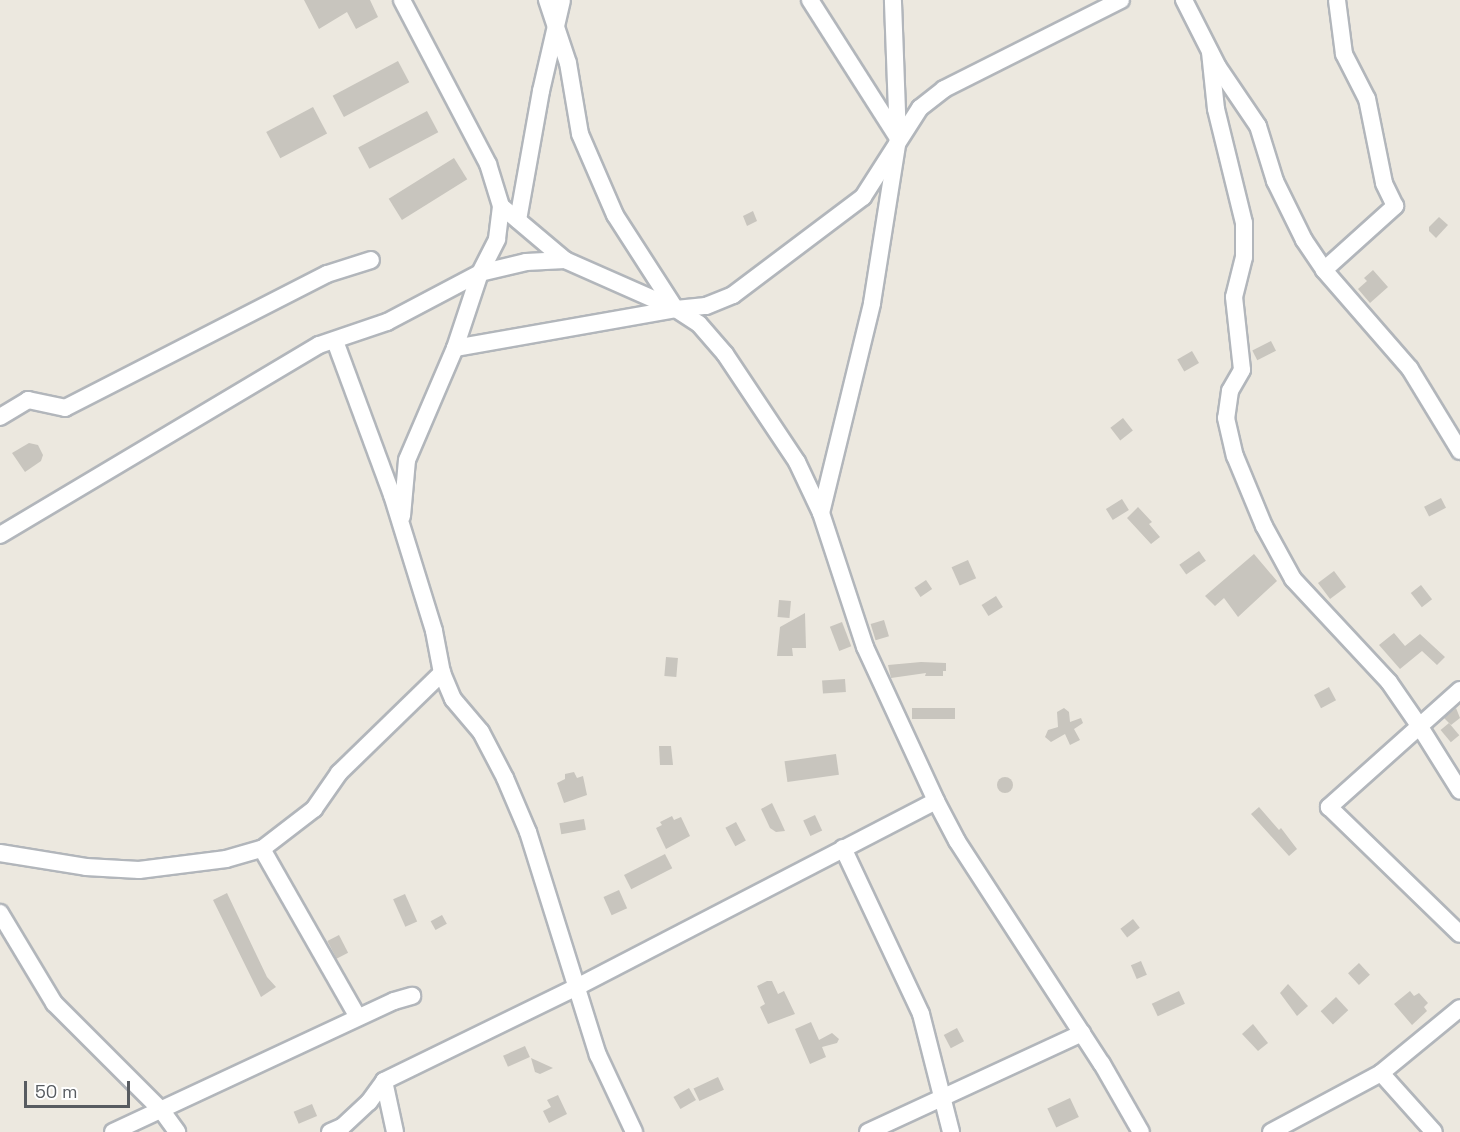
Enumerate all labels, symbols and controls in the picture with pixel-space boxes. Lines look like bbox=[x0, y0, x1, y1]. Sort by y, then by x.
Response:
scale bar bbox=[27, 1069, 134, 1107]
text: 50 m bbox=[35, 1080, 77, 1103]

